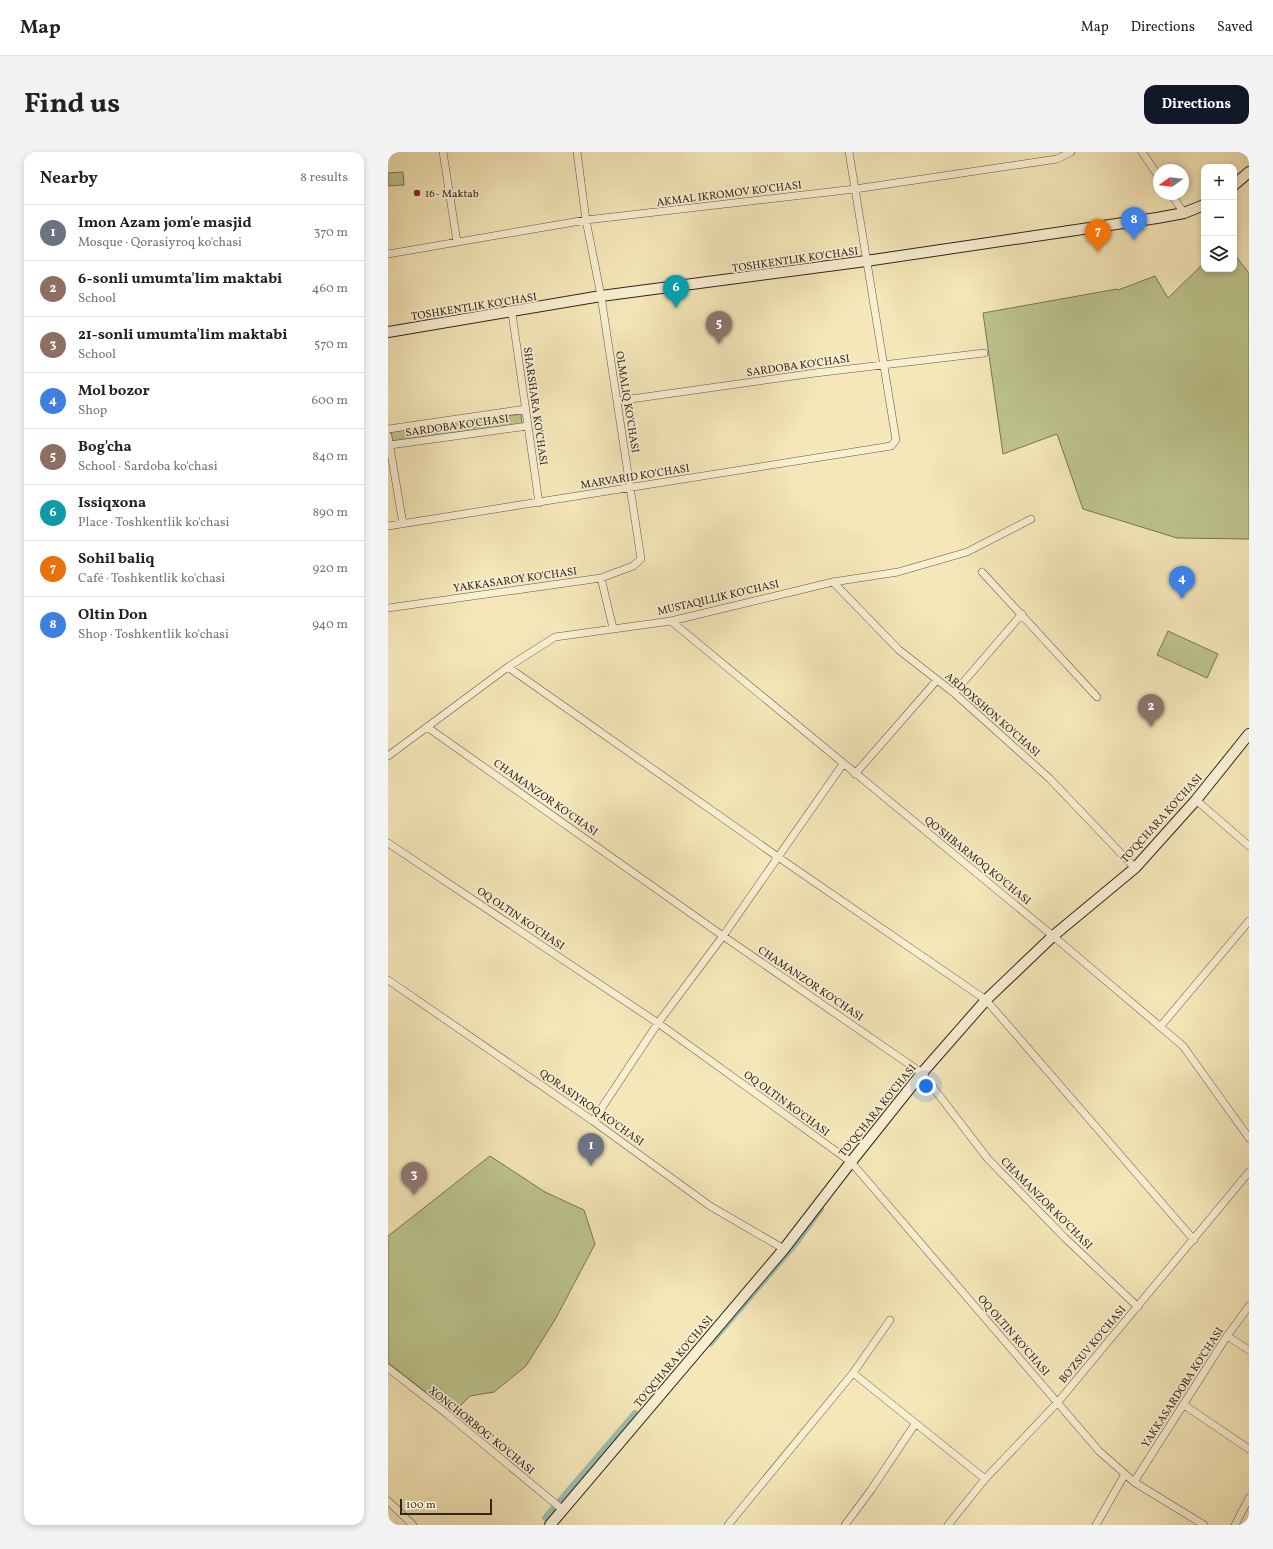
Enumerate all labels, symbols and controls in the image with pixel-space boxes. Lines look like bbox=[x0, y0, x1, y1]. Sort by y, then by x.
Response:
text: Map bbox=[20, 15, 61, 41]
text: Map bbox=[1081, 18, 1109, 37]
text: Directions bbox=[1131, 18, 1195, 37]
text: Saved bbox=[1217, 18, 1253, 37]
text: Find us bbox=[24, 85, 120, 124]
button: Directions bbox=[1144, 85, 1249, 124]
north arrow bbox=[1153, 164, 1189, 200]
map controls bbox=[1201, 164, 1237, 272]
button: + bbox=[1201, 164, 1237, 200]
text: Nearby bbox=[40, 167, 98, 190]
text: 8 results bbox=[300, 169, 348, 187]
street label: AKMAL IKROMOV KO'CHASI bbox=[656, 178, 803, 211]
place label: 16- Maktab bbox=[425, 187, 479, 202]
marker: 16- Maktab bbox=[412, 188, 422, 198]
button: − bbox=[1201, 200, 1237, 236]
pin: 8 bbox=[1121, 207, 1147, 240]
text: Imon Azam jom'e masjid bbox=[78, 213, 252, 234]
pin: 7 bbox=[1085, 219, 1111, 252]
text: 1 bbox=[50, 224, 56, 242]
text: 370 m bbox=[314, 224, 348, 242]
text: Mosque · Qorasiyroq ko'chasi bbox=[78, 234, 242, 252]
button: layers bbox=[1201, 236, 1237, 272]
street label: TOSHKENTLIK KO'CHASI bbox=[731, 244, 859, 277]
text: 6-sonli umumta'lim maktabi bbox=[78, 269, 282, 290]
pin: 6 bbox=[663, 275, 689, 308]
text: 2 bbox=[50, 280, 56, 298]
text: 460 m bbox=[312, 280, 348, 298]
text: School bbox=[78, 290, 116, 308]
street label: TOSHKENTLIK KO'CHASI bbox=[410, 290, 538, 325]
pin: 5 bbox=[706, 311, 732, 344]
text: 21-sonli umumta'lim maktabi bbox=[78, 325, 288, 346]
text: 3 bbox=[50, 336, 56, 354]
text: 570 m bbox=[314, 336, 348, 354]
text: School bbox=[78, 346, 116, 364]
street label: SHARSHARA KO'CHASI bbox=[519, 346, 550, 467]
street label: OLMALIQ KO'CHASI bbox=[611, 350, 642, 454]
street label: SARDOBA KO'CHASI bbox=[746, 352, 851, 381]
text: Mol bozor bbox=[78, 381, 150, 402]
text: 4 bbox=[49, 392, 57, 410]
text: 600 m bbox=[311, 392, 348, 410]
text: Shop bbox=[78, 402, 107, 420]
street label: SARDOBA KO'CHASI bbox=[405, 412, 510, 441]
text: Bog'cha bbox=[78, 437, 132, 458]
text: 5 bbox=[50, 448, 56, 466]
text: 840 m bbox=[312, 448, 348, 466]
text: School · Sardoba ko'chasi bbox=[78, 458, 218, 476]
street label: MARVARID KO'CHASI bbox=[579, 461, 691, 494]
text: Issiqxona bbox=[78, 493, 146, 514]
text: 6 bbox=[49, 504, 57, 522]
text: 890 m bbox=[312, 504, 348, 522]
text: Place · Toshkentlik ko'chasi bbox=[78, 514, 229, 532]
text: Sohil baliq bbox=[78, 549, 154, 570]
text: 7 bbox=[50, 560, 56, 578]
text: 920 m bbox=[312, 560, 348, 578]
street label: YAKKASAROY KO'CHASI bbox=[452, 564, 578, 597]
pin: 4 bbox=[1169, 566, 1195, 599]
text: Café · Toshkentlik ko'chasi bbox=[78, 570, 225, 588]
street label: MUSTAQILLIK KO'CHASI bbox=[656, 577, 781, 620]
text: Oltin Don bbox=[78, 605, 148, 626]
text: 8 bbox=[49, 616, 57, 634]
text: 940 m bbox=[312, 616, 348, 634]
text: Shop · Toshkentlik ko'chasi bbox=[78, 626, 229, 644]
street label: ARDOXSHON KO'CHASI bbox=[941, 670, 1043, 761]
pin: 2 bbox=[1138, 694, 1164, 727]
street label: CHAMANZOR KO'CHASI bbox=[490, 756, 600, 840]
street label: TO'QCHARA KO'CHASI bbox=[1118, 771, 1206, 867]
street label: QO'SHBARMOQ KO'CHASI bbox=[921, 813, 1034, 909]
street label: OQ OLTIN KO'CHASI bbox=[473, 884, 567, 954]
street label: CHAMANZOR KO'CHASI bbox=[754, 943, 866, 1025]
street label: TO'QCHARA KO'CHASI bbox=[836, 1061, 920, 1160]
street label: QORASIYROQ KO'CHASI bbox=[536, 1066, 646, 1150]
street label: OQ OLTIN KO'CHASI bbox=[740, 1068, 832, 1141]
your location bbox=[916, 1076, 936, 1096]
pin: 1 bbox=[578, 1133, 604, 1166]
street label: CHAMANZOR KO'CHASI bbox=[997, 1155, 1095, 1253]
pin: 3 bbox=[401, 1162, 427, 1195]
street label: OQ OLTIN KO'CHASI bbox=[973, 1292, 1052, 1380]
street label: BO'ZSUV KO'CHASI bbox=[1056, 1303, 1130, 1387]
street label: TO'QCHARA KO'CHASI bbox=[631, 1313, 717, 1411]
street label: YAKKASARDOBA KO'CHASI bbox=[1139, 1325, 1228, 1451]
street label: XONCHORBOG' KO'CHASI bbox=[425, 1384, 537, 1479]
scale bar bbox=[400, 1497, 492, 1516]
text: 100 m bbox=[406, 1498, 436, 1513]

